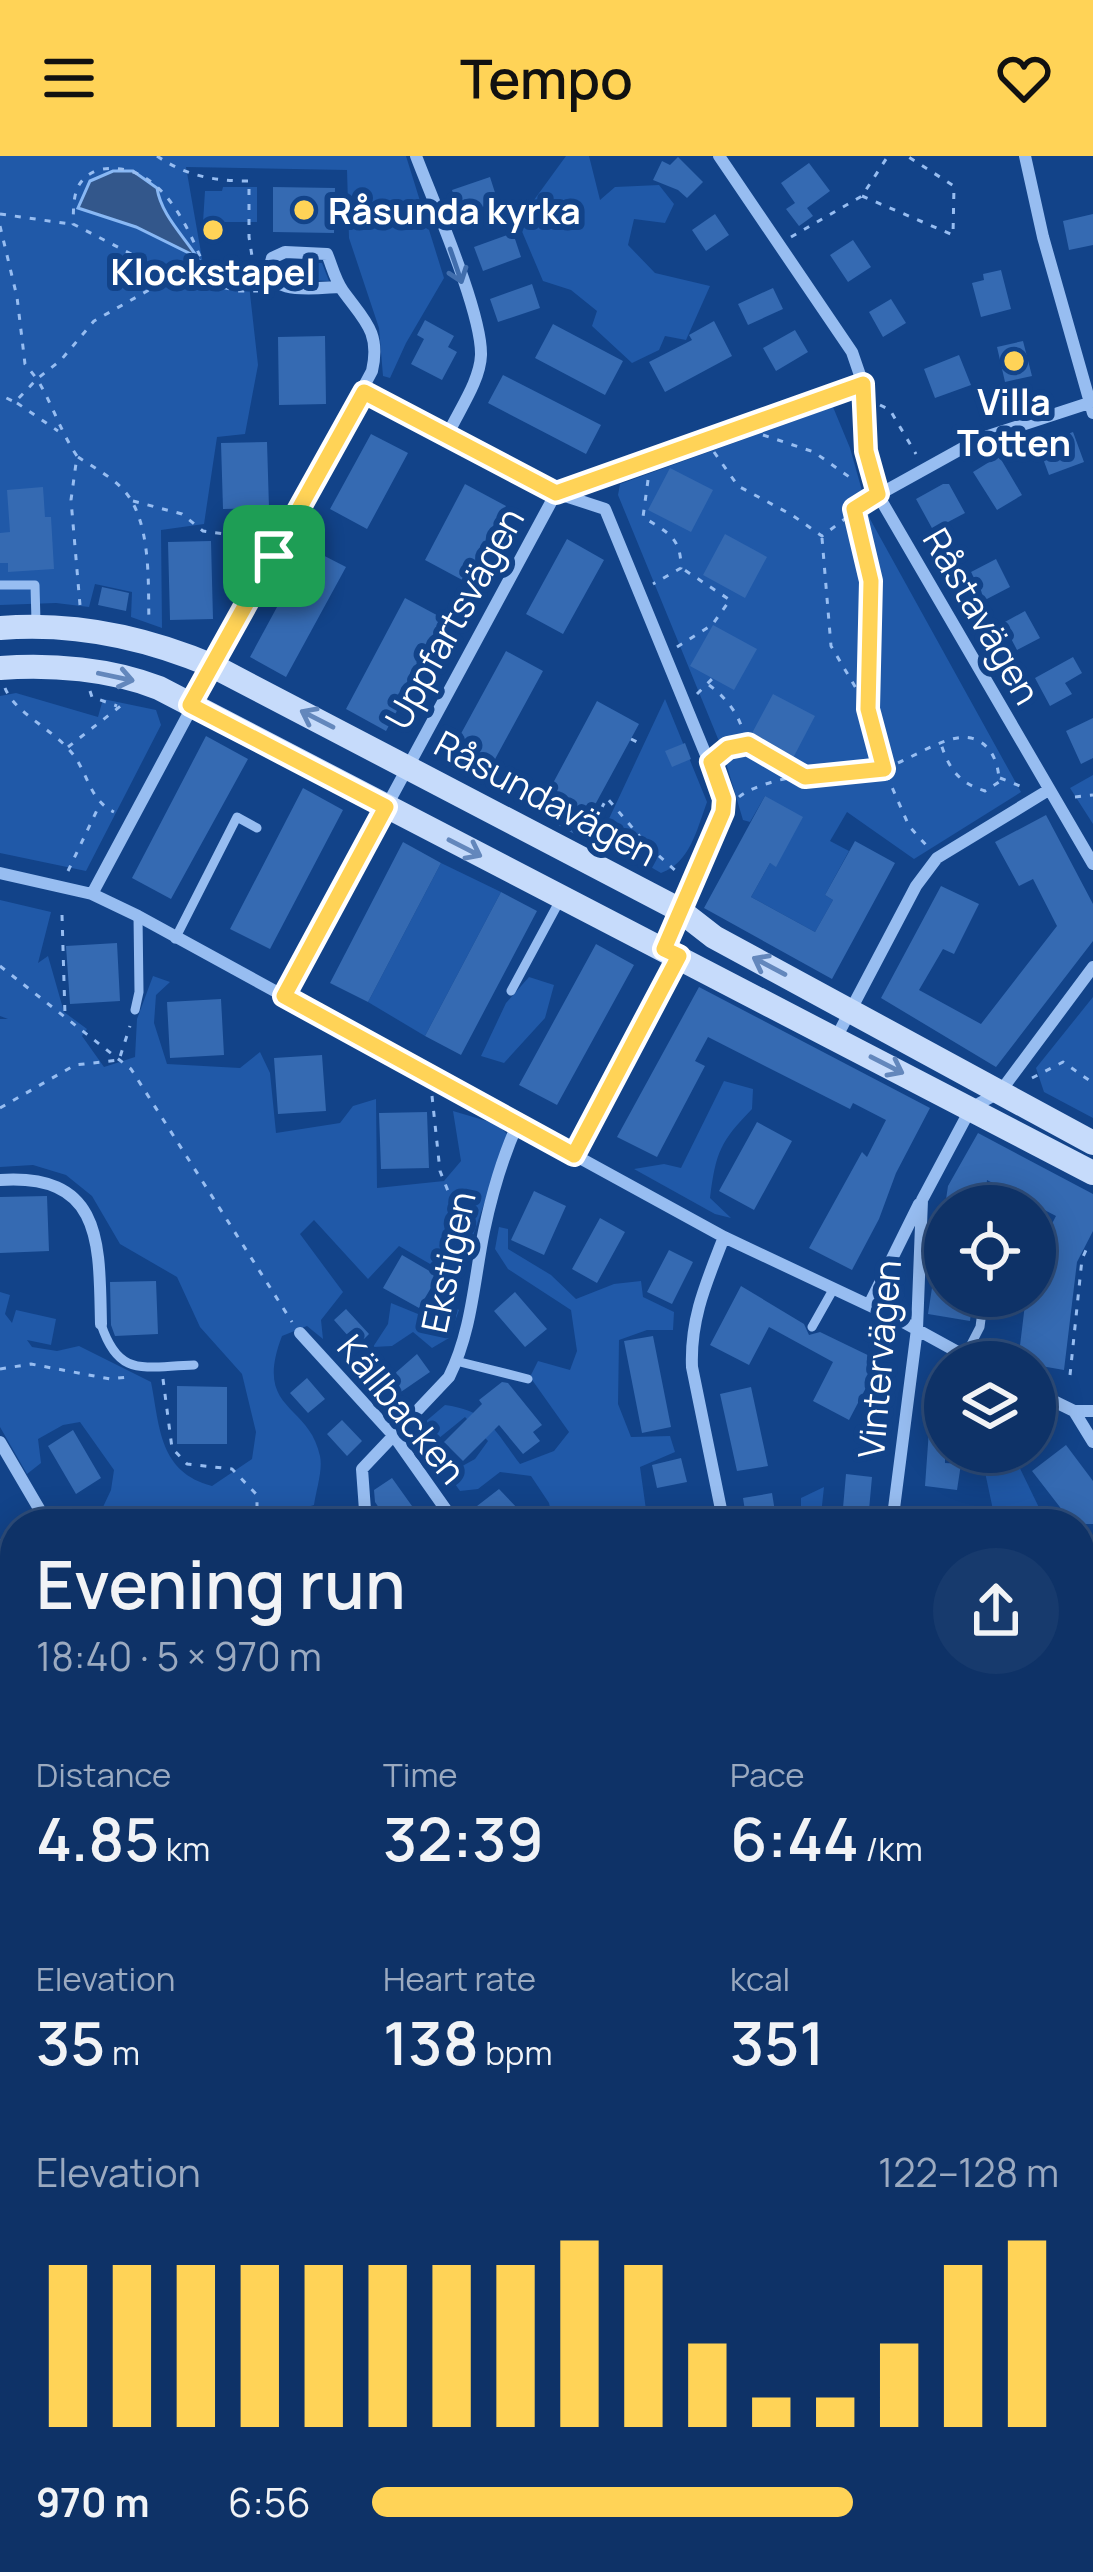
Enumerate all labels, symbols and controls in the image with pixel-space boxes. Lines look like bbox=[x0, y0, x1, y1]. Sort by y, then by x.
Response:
text: Tempo bbox=[460, 41, 633, 115]
icon: menu bbox=[36, 45, 102, 111]
icon: heart bbox=[991, 45, 1057, 111]
place label: Råsunda kyrka bbox=[328, 186, 581, 235]
marker: Råsunda kyrka bbox=[291, 197, 317, 223]
marker: Klockstapel bbox=[200, 217, 226, 243]
place label: Klockstapel bbox=[110, 247, 316, 296]
one-way arrow bbox=[447, 247, 468, 284]
marker: Villa Totten bbox=[1001, 348, 1027, 374]
place label: Villa Totten bbox=[957, 377, 1071, 467]
street label: Uppfartsvägen bbox=[373, 498, 535, 738]
pin bbox=[223, 505, 325, 607]
street label: Råstavägen bbox=[912, 519, 1052, 713]
icon: arrive bbox=[241, 523, 307, 589]
one-way arrow bbox=[96, 667, 135, 689]
one-way arrow bbox=[300, 706, 335, 729]
street label: Råsundavägen bbox=[426, 719, 666, 877]
one-way arrow bbox=[447, 837, 483, 860]
one-way arrow bbox=[753, 954, 788, 977]
one-way arrow bbox=[869, 1054, 904, 1077]
map controls bbox=[924, 1185, 1056, 1473]
button: locate bbox=[924, 1185, 1056, 1317]
street label: Ekstigen bbox=[409, 1187, 487, 1337]
street label: Vintervägen bbox=[846, 1258, 912, 1460]
street label: Källbacken bbox=[327, 1324, 477, 1494]
button: layers bbox=[924, 1341, 1056, 1473]
text: Evening run bbox=[36, 1539, 406, 1629]
button: share bbox=[933, 1548, 1059, 1674]
text: 18:40 · 5 × 970 m bbox=[36, 1629, 322, 1683]
text: Distance bbox=[36, 1752, 171, 1797]
text: Time bbox=[383, 1752, 458, 1797]
text: Pace bbox=[730, 1752, 805, 1797]
text: 4.85 bbox=[36, 1797, 159, 1879]
text: 32:39 bbox=[383, 1797, 544, 1879]
text: 6:44 bbox=[730, 1797, 859, 1879]
text: km bbox=[159, 1826, 210, 1871]
text: /km bbox=[859, 1826, 923, 1871]
text: Elevation bbox=[36, 1956, 175, 2001]
text: Heart rate bbox=[383, 1956, 536, 2001]
text: kcal bbox=[730, 1956, 790, 2001]
text: 35 bbox=[36, 2001, 105, 2083]
text: 138 bbox=[383, 2001, 479, 2083]
text: 351 bbox=[730, 2001, 825, 2083]
text: m bbox=[105, 2030, 140, 2075]
text: bpm bbox=[479, 2030, 552, 2075]
text: Elevation bbox=[36, 2145, 201, 2199]
text: 122–128 m bbox=[878, 2145, 1059, 2199]
text: 970 m bbox=[36, 2475, 149, 2529]
text: 6:56 bbox=[228, 2475, 311, 2529]

